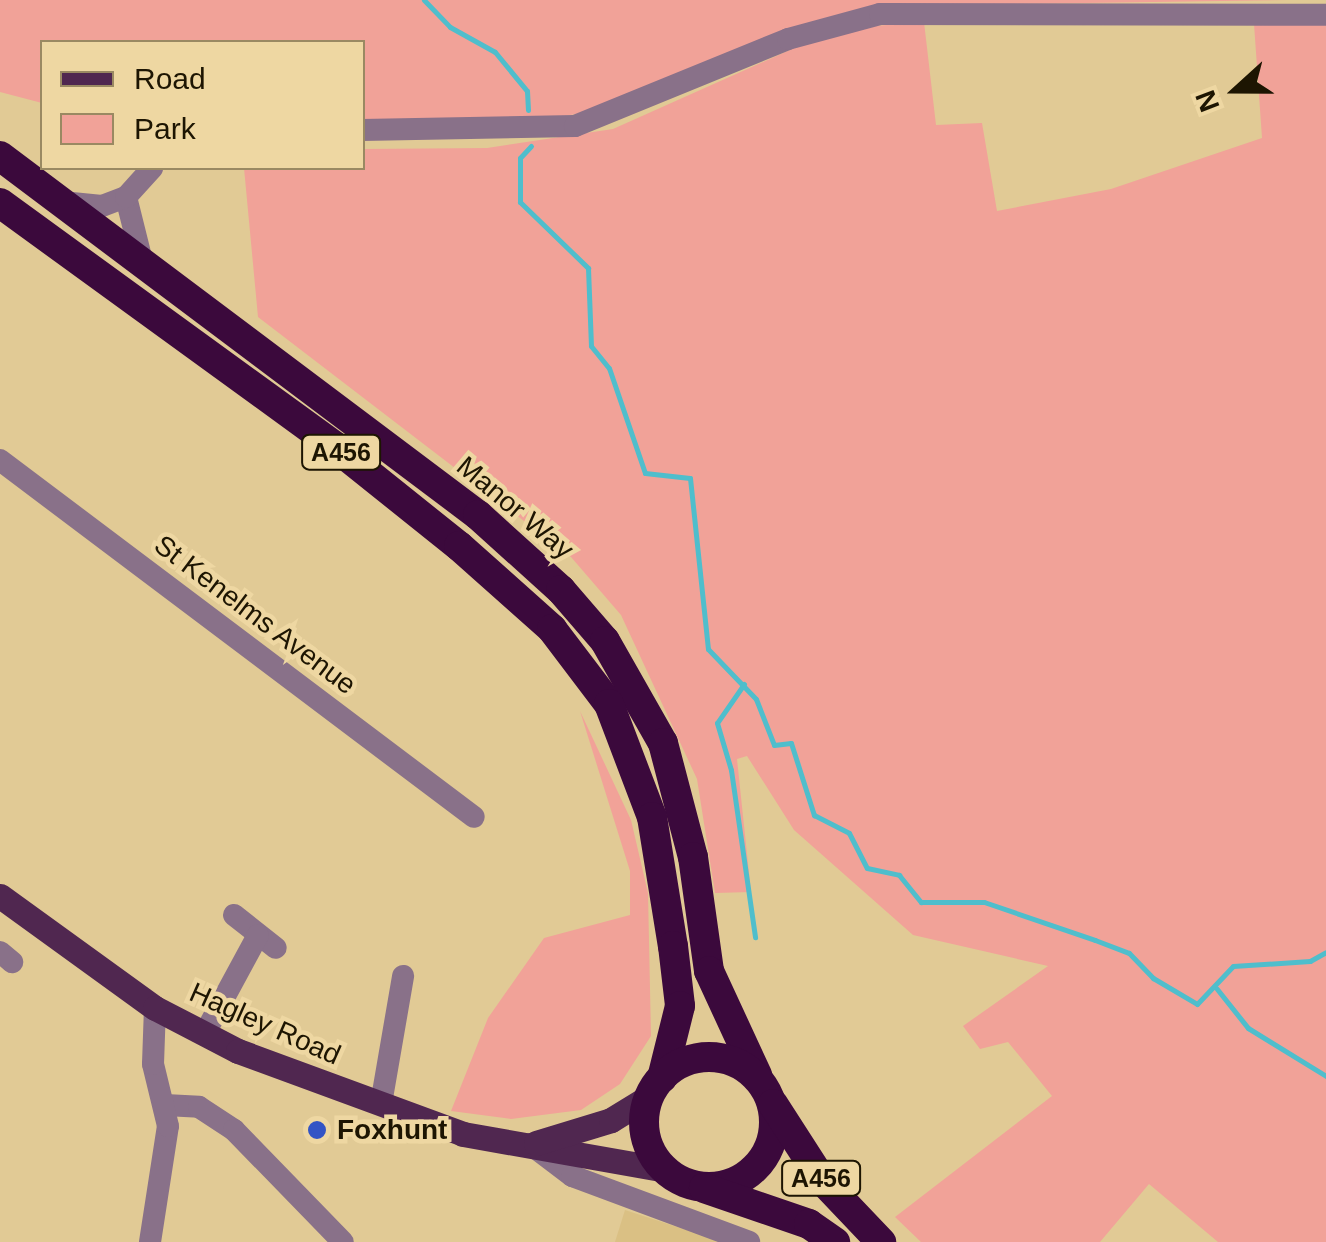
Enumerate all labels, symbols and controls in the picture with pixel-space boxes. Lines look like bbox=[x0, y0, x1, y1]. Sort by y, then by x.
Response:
legend bbox=[40, 40, 365, 170]
north arrow bbox=[1186, 40, 1286, 140]
text: Road bbox=[134, 62, 206, 95]
text: N bbox=[1189, 86, 1226, 116]
text: Park bbox=[134, 112, 196, 145]
road number: A456 bbox=[301, 432, 381, 472]
street label: Manor Way bbox=[450, 449, 580, 567]
street label: St Kenelms Avenue bbox=[147, 528, 363, 702]
street label: Hagley Road bbox=[184, 976, 346, 1072]
place label: Foxhunt bbox=[337, 1113, 447, 1147]
marker: Foxhunt bbox=[306, 1119, 328, 1141]
road number: A456 bbox=[781, 1158, 861, 1198]

